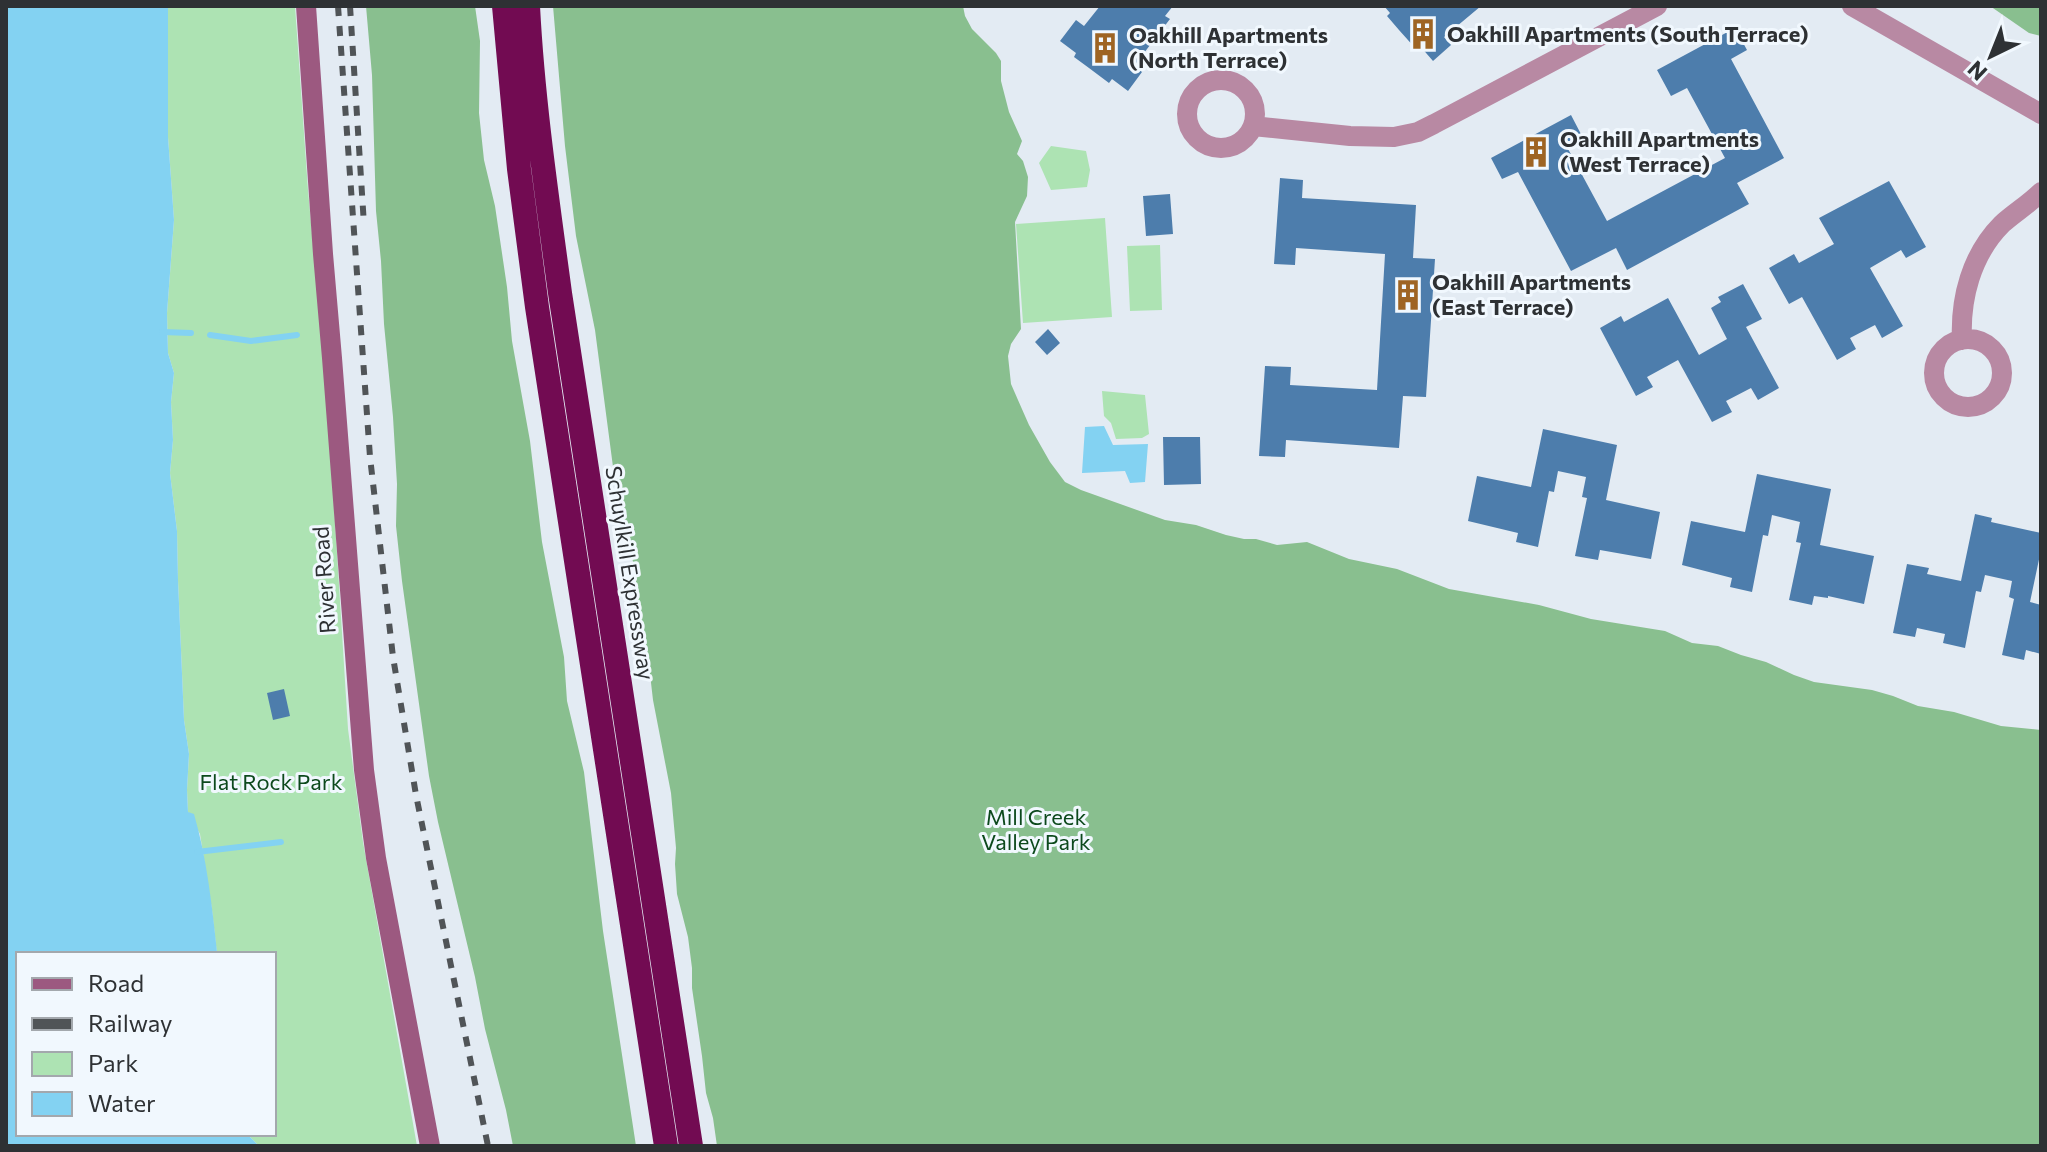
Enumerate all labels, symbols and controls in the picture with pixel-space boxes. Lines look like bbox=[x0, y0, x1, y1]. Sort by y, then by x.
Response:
north arrow bbox=[1951, 16, 2031, 96]
building icon: Oakhill Apartments (South Terrace) bbox=[1406, 17, 1440, 51]
place label: Oakhill Apartments (South Terrace) bbox=[1447, 20, 1809, 47]
place label: Oakhill Apartments (North Terrace) bbox=[1129, 21, 1328, 73]
building icon: Oakhill Apartments (North Terrace) bbox=[1088, 31, 1122, 65]
text: N bbox=[1962, 55, 1992, 86]
place label: Oakhill Apartments (West Terrace) bbox=[1560, 125, 1759, 177]
building icon: Oakhill Apartments (West Terrace) bbox=[1519, 135, 1553, 169]
place label: Oakhill Apartments (East Terrace) bbox=[1432, 268, 1631, 320]
building icon: Oakhill Apartments (East Terrace) bbox=[1391, 278, 1425, 312]
street label: Schuylkill Expressway bbox=[600, 464, 661, 682]
street label: River Road bbox=[306, 526, 341, 634]
park label: Flat Rock Park bbox=[199, 768, 343, 795]
park label: Mill Creek Valley Park bbox=[981, 803, 1091, 855]
legend bbox=[16, 952, 276, 1136]
text: Road bbox=[88, 968, 144, 997]
text: Railway bbox=[88, 1008, 173, 1037]
text: Park bbox=[88, 1048, 138, 1077]
text: Water bbox=[88, 1088, 156, 1117]

